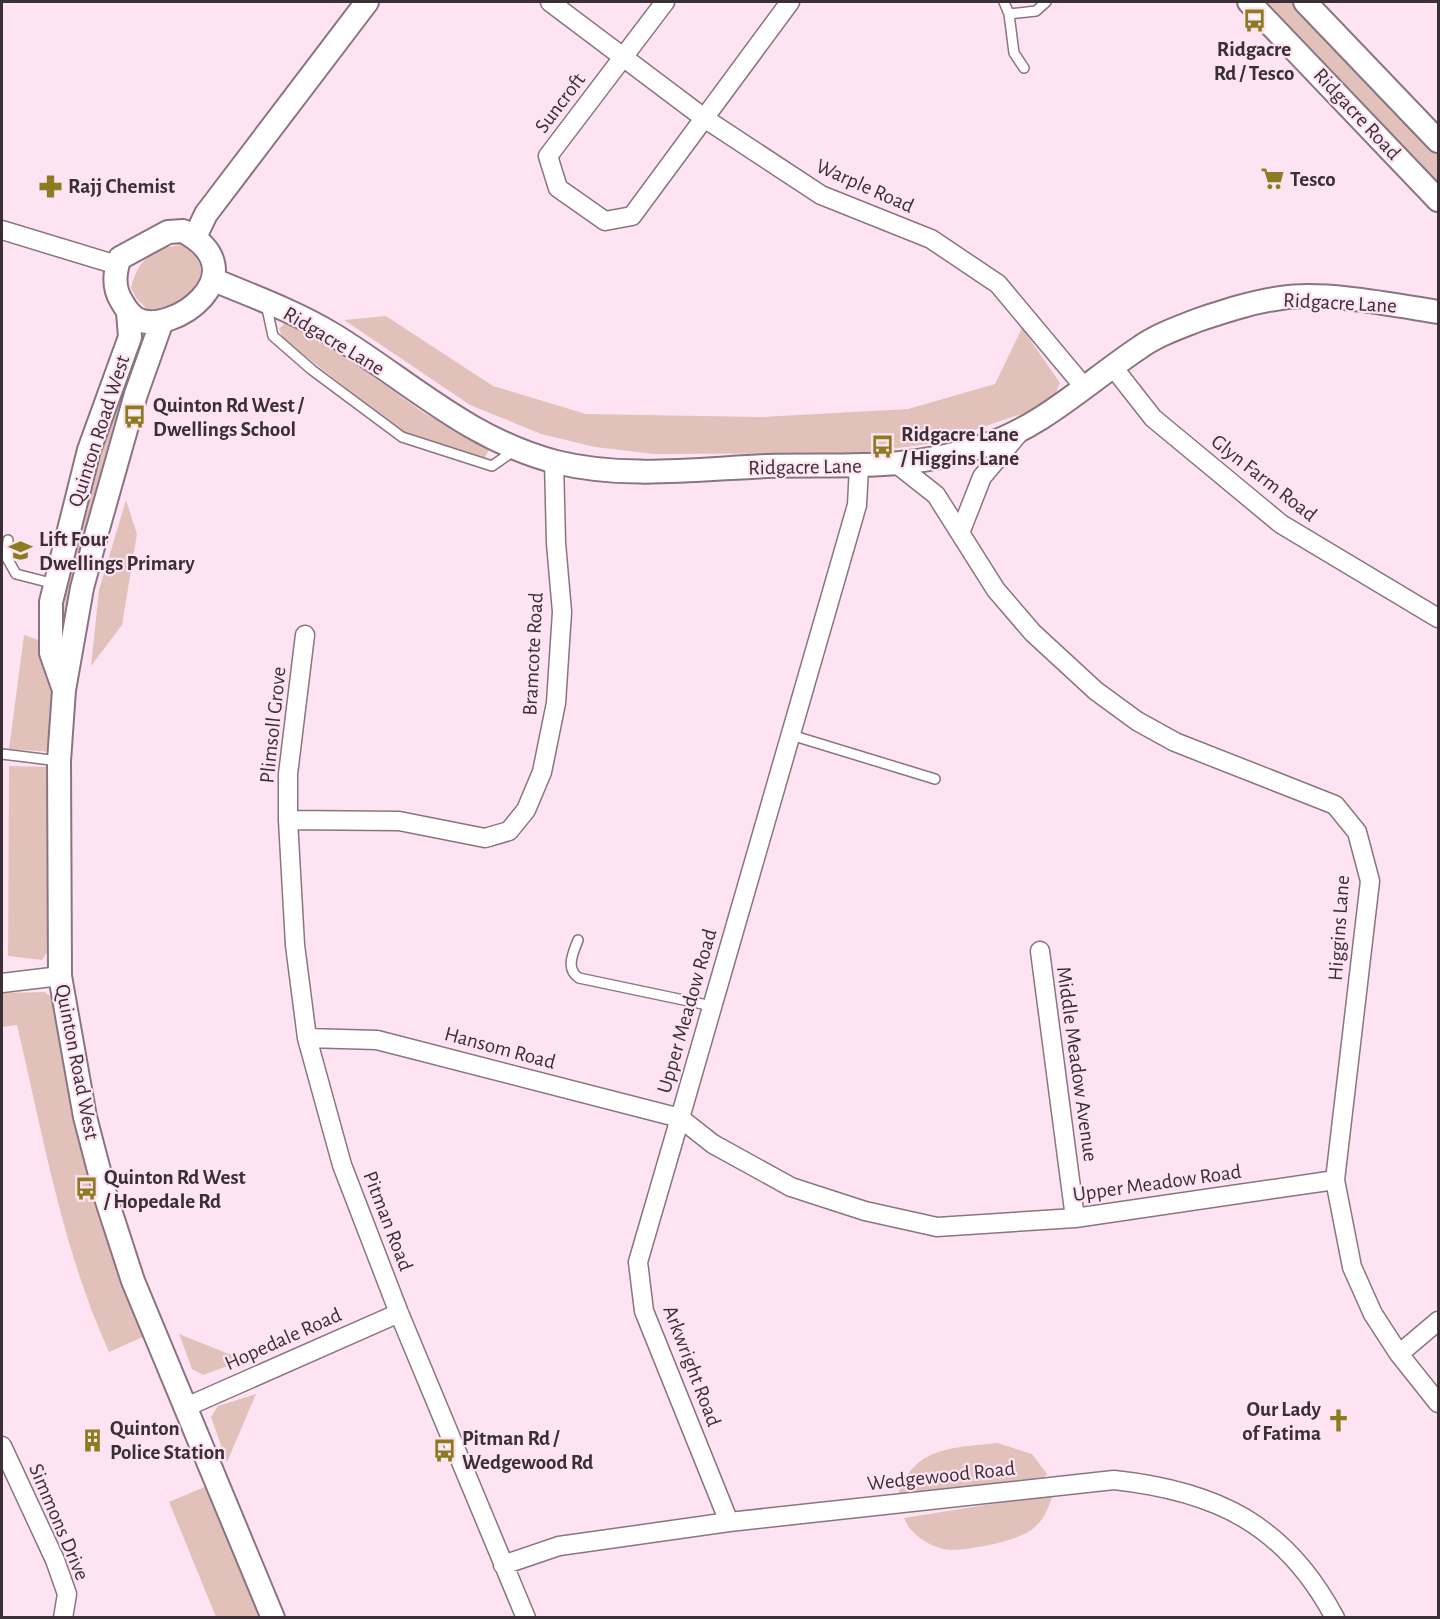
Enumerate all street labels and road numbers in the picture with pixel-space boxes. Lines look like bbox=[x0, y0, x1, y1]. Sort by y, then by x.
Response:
street label: Ridgacre Road bbox=[1309, 64, 1405, 164]
street label: Suncroft bbox=[531, 69, 589, 137]
street label: Warple Road bbox=[813, 155, 917, 217]
street label: Ridgacre Lane bbox=[1283, 290, 1397, 316]
street label: Ridgacre Lane bbox=[280, 303, 388, 379]
street label: Quinton Road West bbox=[65, 352, 133, 509]
street label: Glyn Farm Road bbox=[1207, 430, 1321, 526]
street label: Ridgacre Lane bbox=[748, 456, 862, 478]
street label: Bramcote Road bbox=[519, 592, 547, 716]
street label: Plimsoll Grove bbox=[256, 666, 290, 784]
street label: Higgins Lane bbox=[1325, 874, 1353, 982]
street label: Upper Meadow Road bbox=[654, 926, 721, 1096]
street label: Middle Meadow Avenue bbox=[1053, 965, 1101, 1163]
street label: Quinton Road West bbox=[52, 982, 102, 1142]
street label: Hansom Road bbox=[442, 1023, 558, 1073]
street label: Upper Meadow Road bbox=[1071, 1161, 1243, 1205]
street label: Pitman Road bbox=[359, 1168, 417, 1274]
street label: Arkwright Road bbox=[659, 1303, 725, 1429]
street label: Hopedale Road bbox=[221, 1304, 345, 1374]
street label: Wedgewood Road bbox=[866, 1458, 1016, 1494]
street label: Simmons Drive bbox=[25, 1461, 93, 1583]

